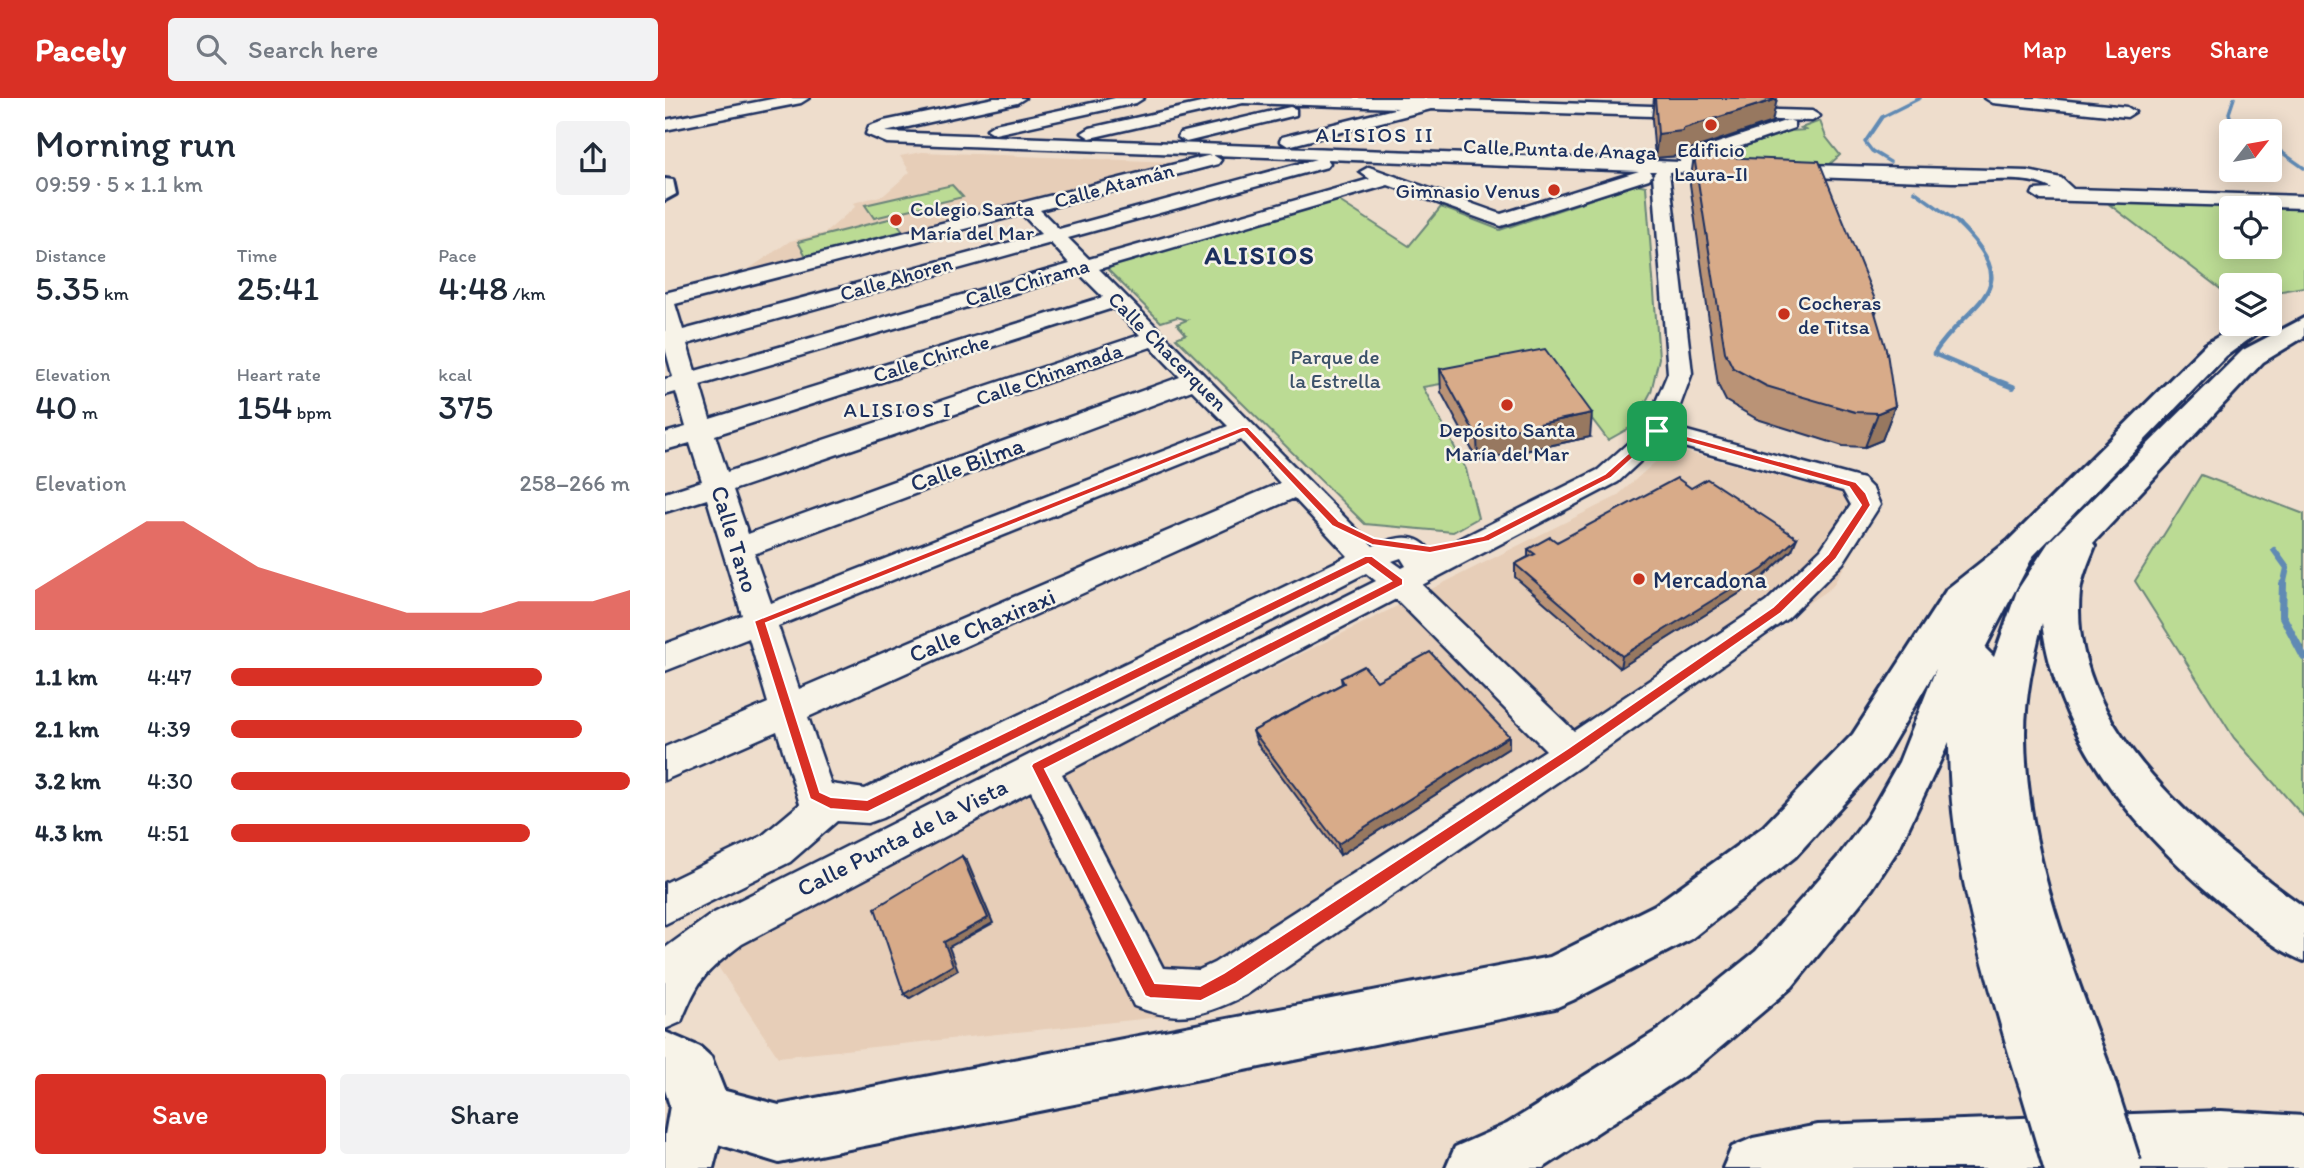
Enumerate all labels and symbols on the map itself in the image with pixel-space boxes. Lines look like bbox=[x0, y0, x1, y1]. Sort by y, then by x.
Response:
marker: Edificio Laura-II bbox=[1703, 117, 1719, 133]
north arrow bbox=[2219, 119, 2282, 182]
district label: ALISIOS II bbox=[1316, 122, 1434, 147]
street label: Calle Punta de Anaga bbox=[1463, 133, 1657, 165]
place label: Edificio Laura-II bbox=[1674, 137, 1748, 186]
street label: Calle Atamán bbox=[1051, 157, 1177, 213]
place label: Gimnasio Venus bbox=[1395, 178, 1540, 203]
marker: Gimnasio Venus bbox=[1546, 182, 1562, 198]
place label: Colegio Santa María del Mar bbox=[910, 196, 1035, 245]
marker: Colegio Santa María del Mar bbox=[888, 212, 904, 228]
district label: ALISIOS bbox=[1203, 239, 1316, 271]
street label: Calle Ahoren bbox=[837, 250, 955, 306]
street label: Calle Chirama bbox=[962, 252, 1092, 312]
street label: Calle Chacerquen bbox=[1103, 286, 1233, 416]
place label: Cocheras de Titsa bbox=[1798, 290, 1881, 339]
marker: Cocheras de Titsa bbox=[1776, 306, 1792, 322]
street label: Calle Chirche bbox=[870, 328, 992, 388]
street label: Calle Chinamada bbox=[972, 337, 1126, 411]
park label: Parque de la Estrella bbox=[1289, 344, 1381, 393]
district label: ALISIOS I bbox=[843, 397, 953, 422]
marker: Depósito Santa María del Mar bbox=[1499, 397, 1515, 413]
pin bbox=[1627, 401, 1687, 461]
place label: Depósito Santa María del Mar bbox=[1439, 417, 1575, 466]
street label: Calle Bilma bbox=[906, 430, 1028, 498]
street label: Calle Tano bbox=[705, 482, 765, 596]
place label: Mercadona bbox=[1653, 565, 1767, 594]
marker: Mercadona bbox=[1631, 571, 1647, 587]
street label: Calle Chaxiraxi bbox=[905, 581, 1059, 669]
street label: Calle Punta de la Vista bbox=[792, 771, 1012, 903]

